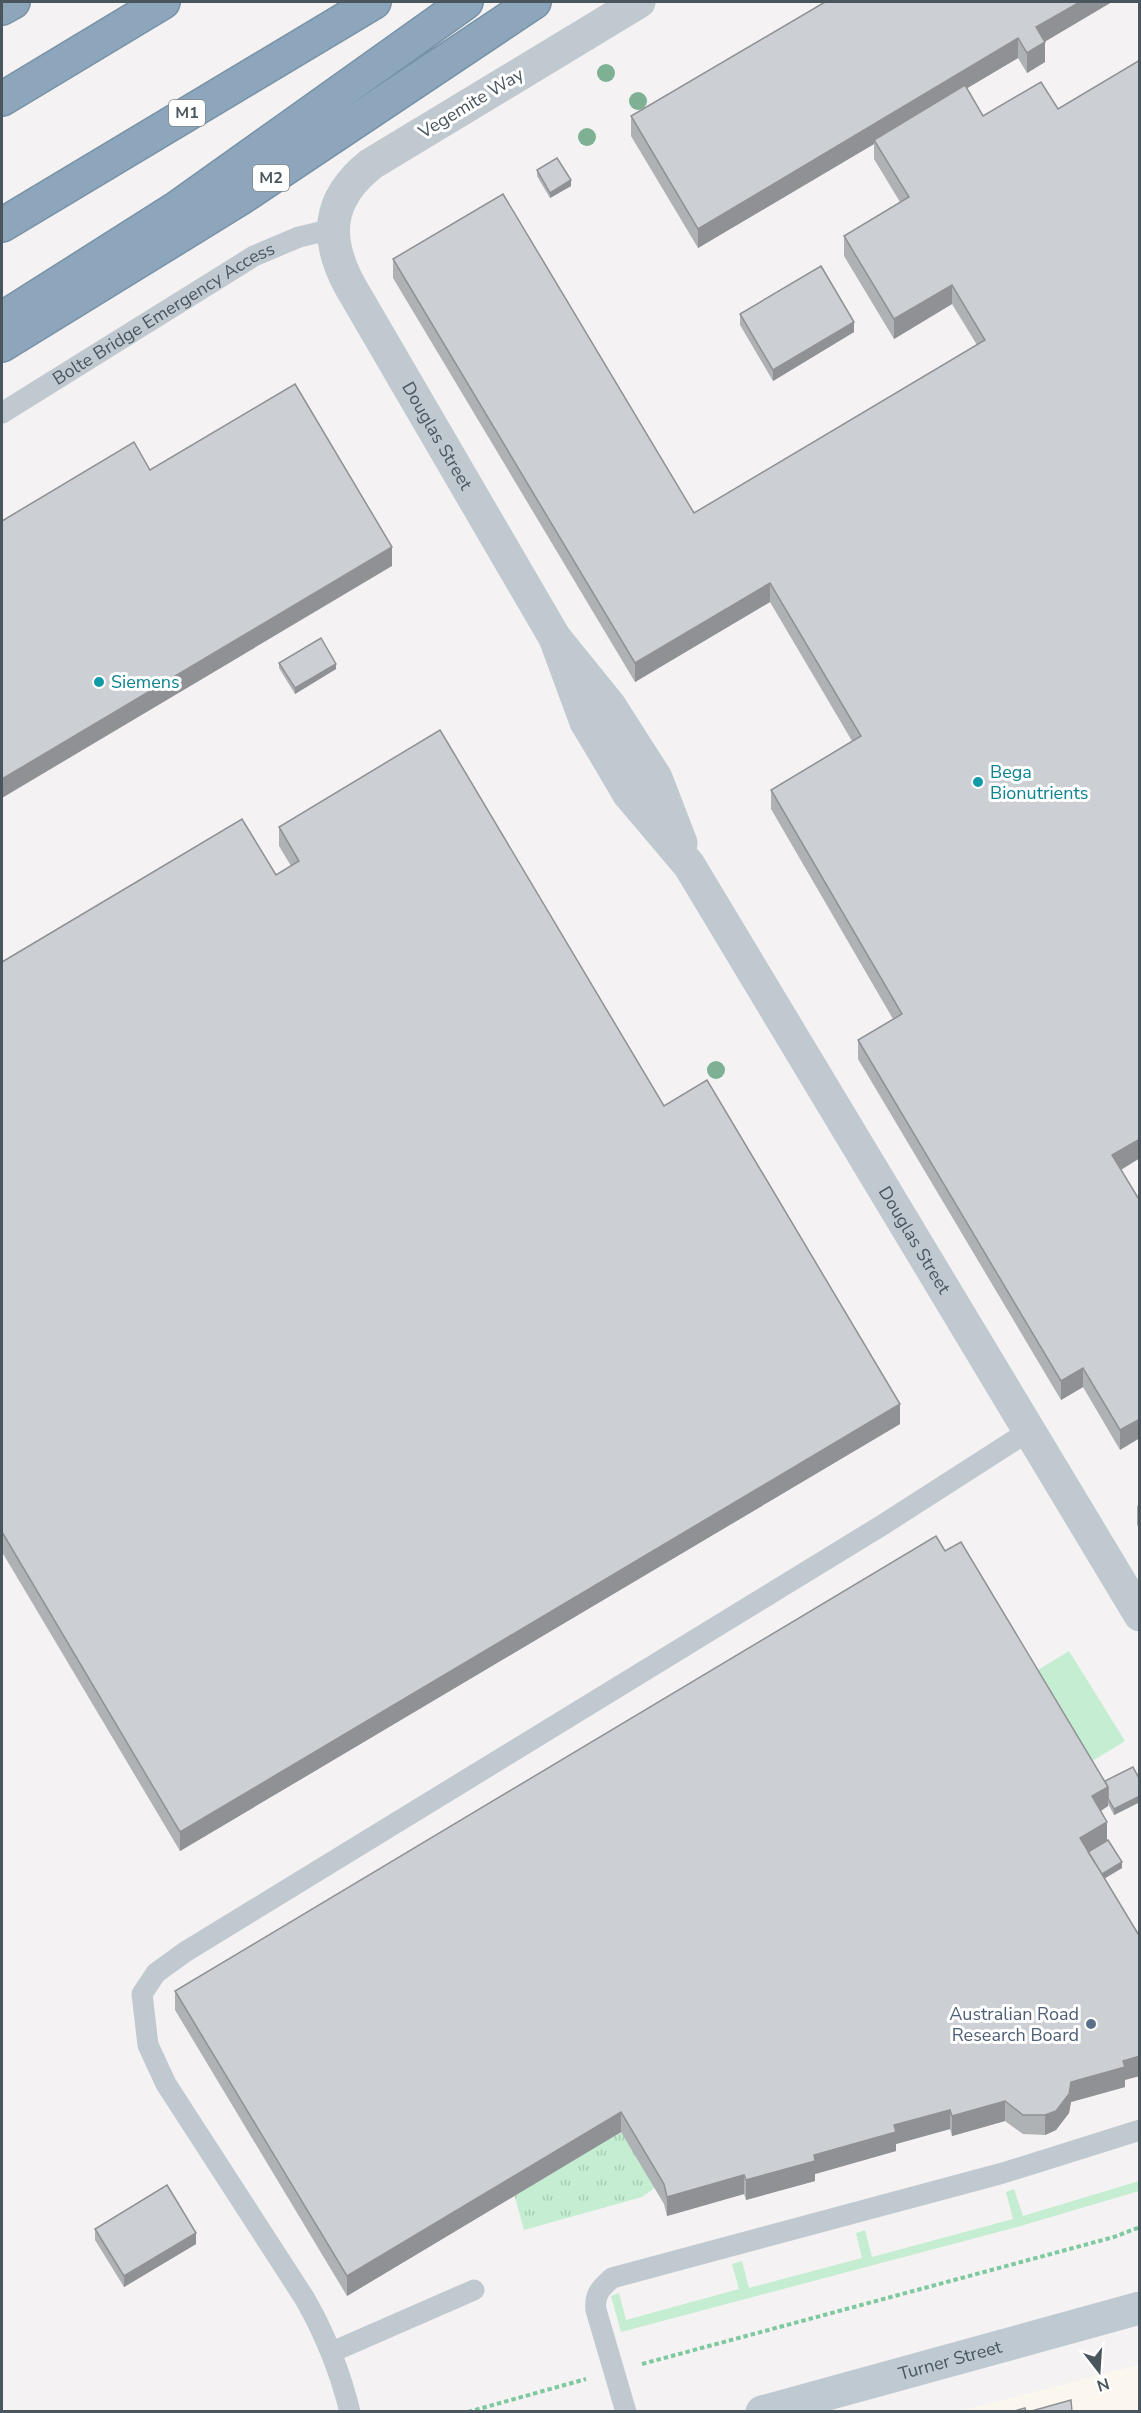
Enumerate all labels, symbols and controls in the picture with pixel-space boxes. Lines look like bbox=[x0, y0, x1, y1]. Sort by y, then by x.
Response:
street label: Vegemite Way bbox=[413, 62, 529, 144]
road number: M1 bbox=[169, 100, 205, 126]
road number: M2 bbox=[253, 165, 289, 191]
street label: Bolte Bridge Emergency Access bbox=[48, 237, 278, 391]
street label: Douglas Street bbox=[396, 377, 478, 495]
place label: Siemens bbox=[111, 670, 180, 694]
marker: Siemens bbox=[92, 675, 106, 689]
place label: Bega Bionutrients bbox=[990, 760, 1088, 805]
marker: Bega Bionutrients bbox=[971, 775, 985, 789]
street label: Douglas Street bbox=[873, 1182, 956, 1299]
place label: Australian Road Research Board bbox=[949, 2002, 1079, 2047]
marker: Australian Road Research Board bbox=[1084, 2017, 1098, 2031]
street label: Turner Street bbox=[896, 2334, 1005, 2386]
north arrow bbox=[1069, 2341, 1129, 2401]
text: N bbox=[1094, 2372, 1112, 2397]

